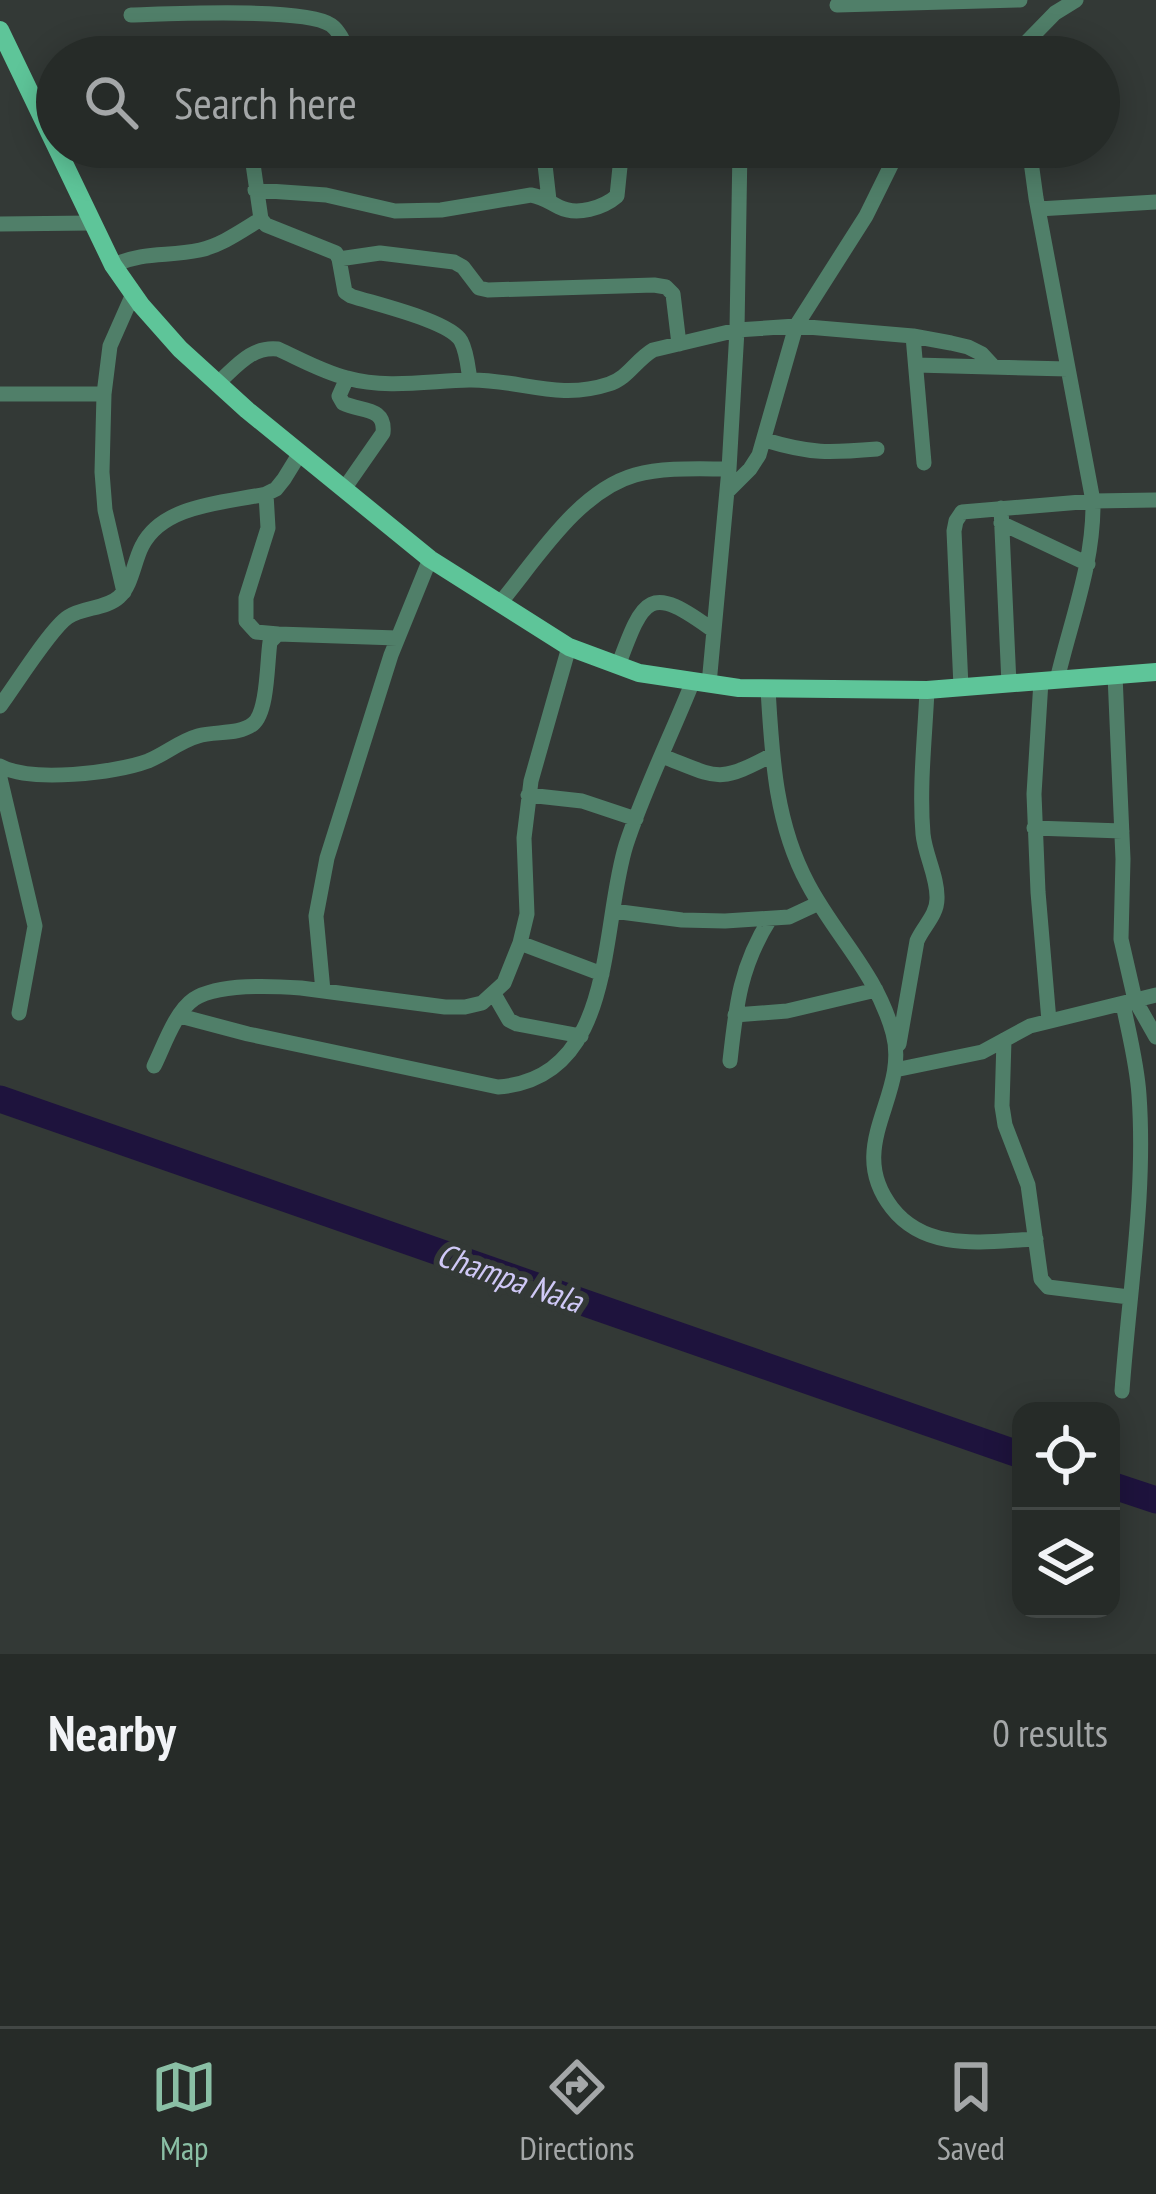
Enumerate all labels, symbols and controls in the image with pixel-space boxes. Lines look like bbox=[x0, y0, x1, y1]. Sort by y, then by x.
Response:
search box bbox=[36, 36, 1120, 168]
icon: search bbox=[78, 69, 144, 135]
text: Search here bbox=[174, 73, 357, 131]
water label: Champa Nala bbox=[432, 1232, 590, 1322]
map controls bbox=[1012, 1402, 1120, 1618]
button: locate bbox=[1012, 1402, 1120, 1510]
button: layers bbox=[1012, 1510, 1120, 1618]
text: Nearby bbox=[48, 1699, 176, 1765]
text: 0 results bbox=[992, 1707, 1108, 1758]
tab: Map bbox=[151, 2054, 217, 2169]
tab: Directions bbox=[520, 2054, 634, 2169]
tab: Saved bbox=[937, 2054, 1005, 2169]

